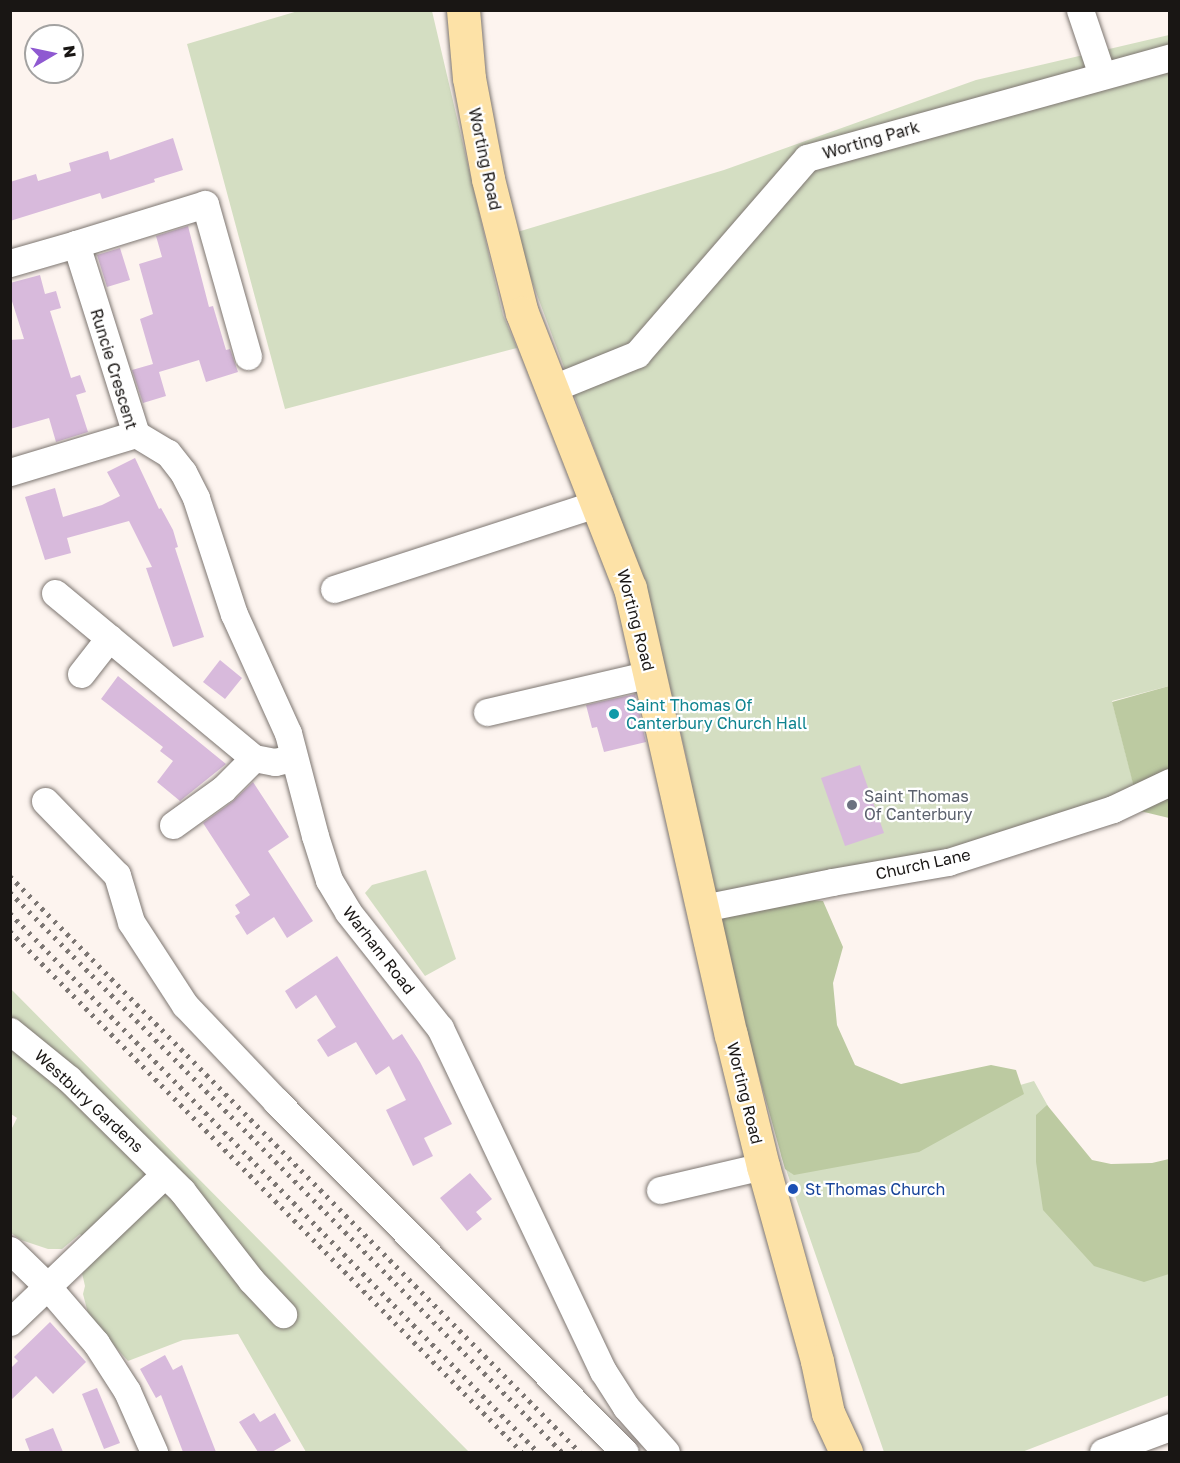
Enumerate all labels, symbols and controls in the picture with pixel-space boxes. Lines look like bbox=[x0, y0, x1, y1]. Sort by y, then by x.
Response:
north arrow bbox=[24, 24, 84, 84]
text: N bbox=[59, 44, 81, 59]
street label: Worting Road bbox=[465, 106, 505, 212]
street label: Worting Park bbox=[820, 117, 922, 163]
street label: Runcie Crescent bbox=[87, 306, 141, 432]
street label: Worting Road bbox=[613, 567, 659, 673]
place label: Saint Thomas Of Canterbury Church Hall bbox=[626, 695, 807, 733]
marker: Saint Thomas Of Canterbury Church Hall bbox=[607, 707, 621, 721]
place label: Saint Thomas Of Canterbury bbox=[864, 786, 972, 824]
marker: Saint Thomas Of Canterbury bbox=[845, 798, 859, 812]
street label: Church Lane bbox=[874, 845, 972, 883]
street label: Warham Road bbox=[339, 902, 419, 998]
street label: Worting Road bbox=[723, 1040, 767, 1146]
street label: Westbury Gardens bbox=[31, 1046, 147, 1156]
place label: St Thomas Church bbox=[805, 1179, 945, 1199]
marker: St Thomas Church bbox=[786, 1182, 800, 1196]

